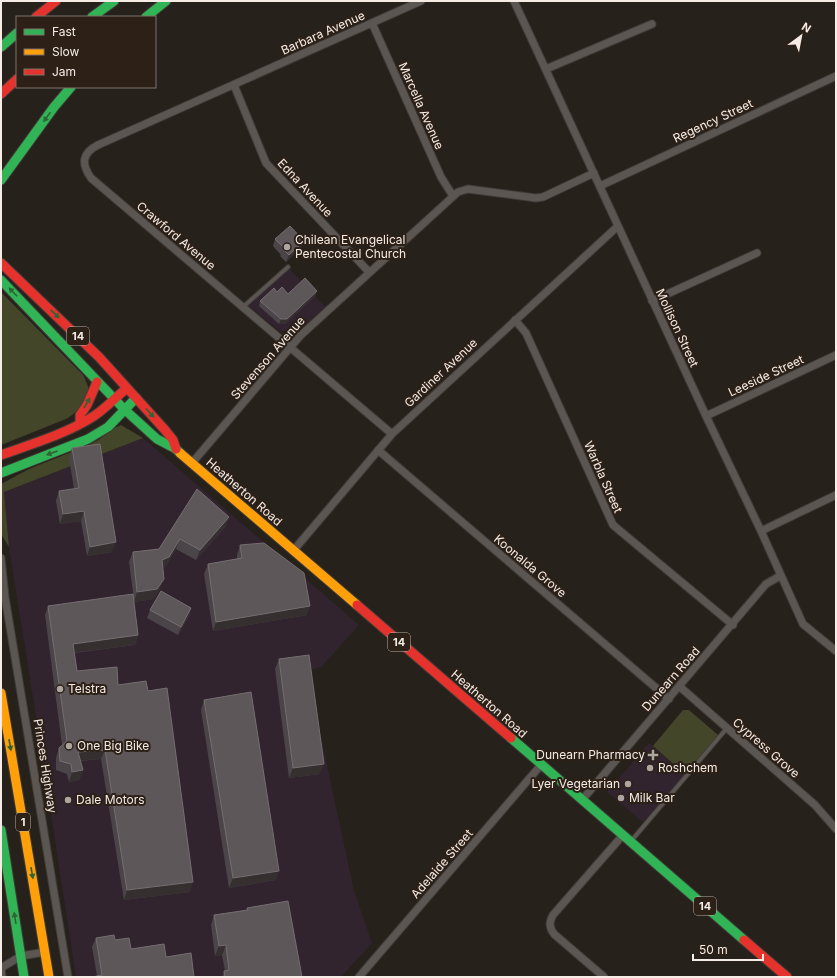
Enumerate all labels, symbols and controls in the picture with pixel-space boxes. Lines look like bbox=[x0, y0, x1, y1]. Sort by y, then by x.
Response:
street label: Barbara Avenue bbox=[279, 7, 367, 58]
legend bbox=[16, 16, 156, 88]
north arrow bbox=[781, 16, 821, 56]
text: N bbox=[799, 19, 814, 36]
text: Fast bbox=[52, 24, 76, 39]
text: Slow bbox=[52, 44, 80, 59]
street label: Marcella Avenue bbox=[396, 60, 447, 152]
text: Jam bbox=[52, 64, 76, 79]
street label: Regency Street bbox=[670, 95, 755, 146]
one-way arrow bbox=[43, 112, 51, 122]
street label: Edna Avenue bbox=[275, 156, 336, 220]
street label: Crawford Avenue bbox=[134, 198, 219, 273]
place label: Chilean Evangelical Pentecostal Church bbox=[295, 232, 406, 261]
marker: Chilean Evangelical Pentecostal Church bbox=[282, 242, 292, 252]
street label: Mollison Street bbox=[653, 286, 702, 369]
one-way arrow bbox=[9, 288, 18, 297]
one-way arrow bbox=[50, 309, 60, 319]
street label: Stevenson Avenue bbox=[228, 313, 308, 402]
road number: 14 bbox=[67, 327, 89, 345]
street label: Gardiner Avenue bbox=[401, 335, 480, 410]
street label: Leeside Street bbox=[726, 351, 806, 400]
one-way arrow bbox=[84, 397, 91, 409]
one-way arrow bbox=[145, 409, 154, 418]
street label: Warbla Street bbox=[581, 439, 626, 515]
one-way arrow bbox=[45, 450, 57, 456]
street label: Heatherton Road bbox=[203, 455, 285, 529]
street label: Koonalda Grove bbox=[491, 531, 570, 600]
road number: 14 bbox=[388, 633, 410, 651]
street label: Dunearn Road bbox=[638, 643, 703, 714]
street label: Heatherton Road bbox=[448, 667, 530, 741]
place label: Telstra bbox=[68, 681, 106, 696]
marker: Telstra bbox=[55, 684, 65, 694]
street label: Cypress Grove bbox=[730, 714, 803, 781]
street label: Princes Highway bbox=[31, 718, 60, 814]
place label: One Big Bike bbox=[77, 738, 149, 753]
one-way arrow bbox=[7, 739, 13, 751]
marker: One Big Bike bbox=[64, 741, 74, 751]
place label: Dunearn Pharmacy bbox=[536, 747, 645, 762]
marker: Dunearn Pharmacy bbox=[648, 750, 658, 760]
place label: Roshchem bbox=[658, 760, 718, 775]
marker: Roshchem bbox=[645, 763, 655, 773]
place label: Lyer Vegetarian bbox=[531, 776, 620, 791]
marker: Lyer Vegetarian bbox=[623, 779, 633, 789]
place label: Milk Bar bbox=[629, 790, 675, 805]
place label: Dale Motors bbox=[76, 792, 145, 807]
marker: Milk Bar bbox=[616, 793, 626, 803]
marker: Dale Motors bbox=[63, 795, 73, 805]
road number: 1 bbox=[16, 813, 30, 831]
street label: Adelaide Street bbox=[408, 826, 476, 901]
one-way arrow bbox=[29, 867, 35, 879]
road number: 14 bbox=[694, 897, 716, 915]
one-way arrow bbox=[12, 912, 18, 924]
scale bar bbox=[693, 936, 763, 962]
text: 50 m bbox=[699, 942, 728, 957]

